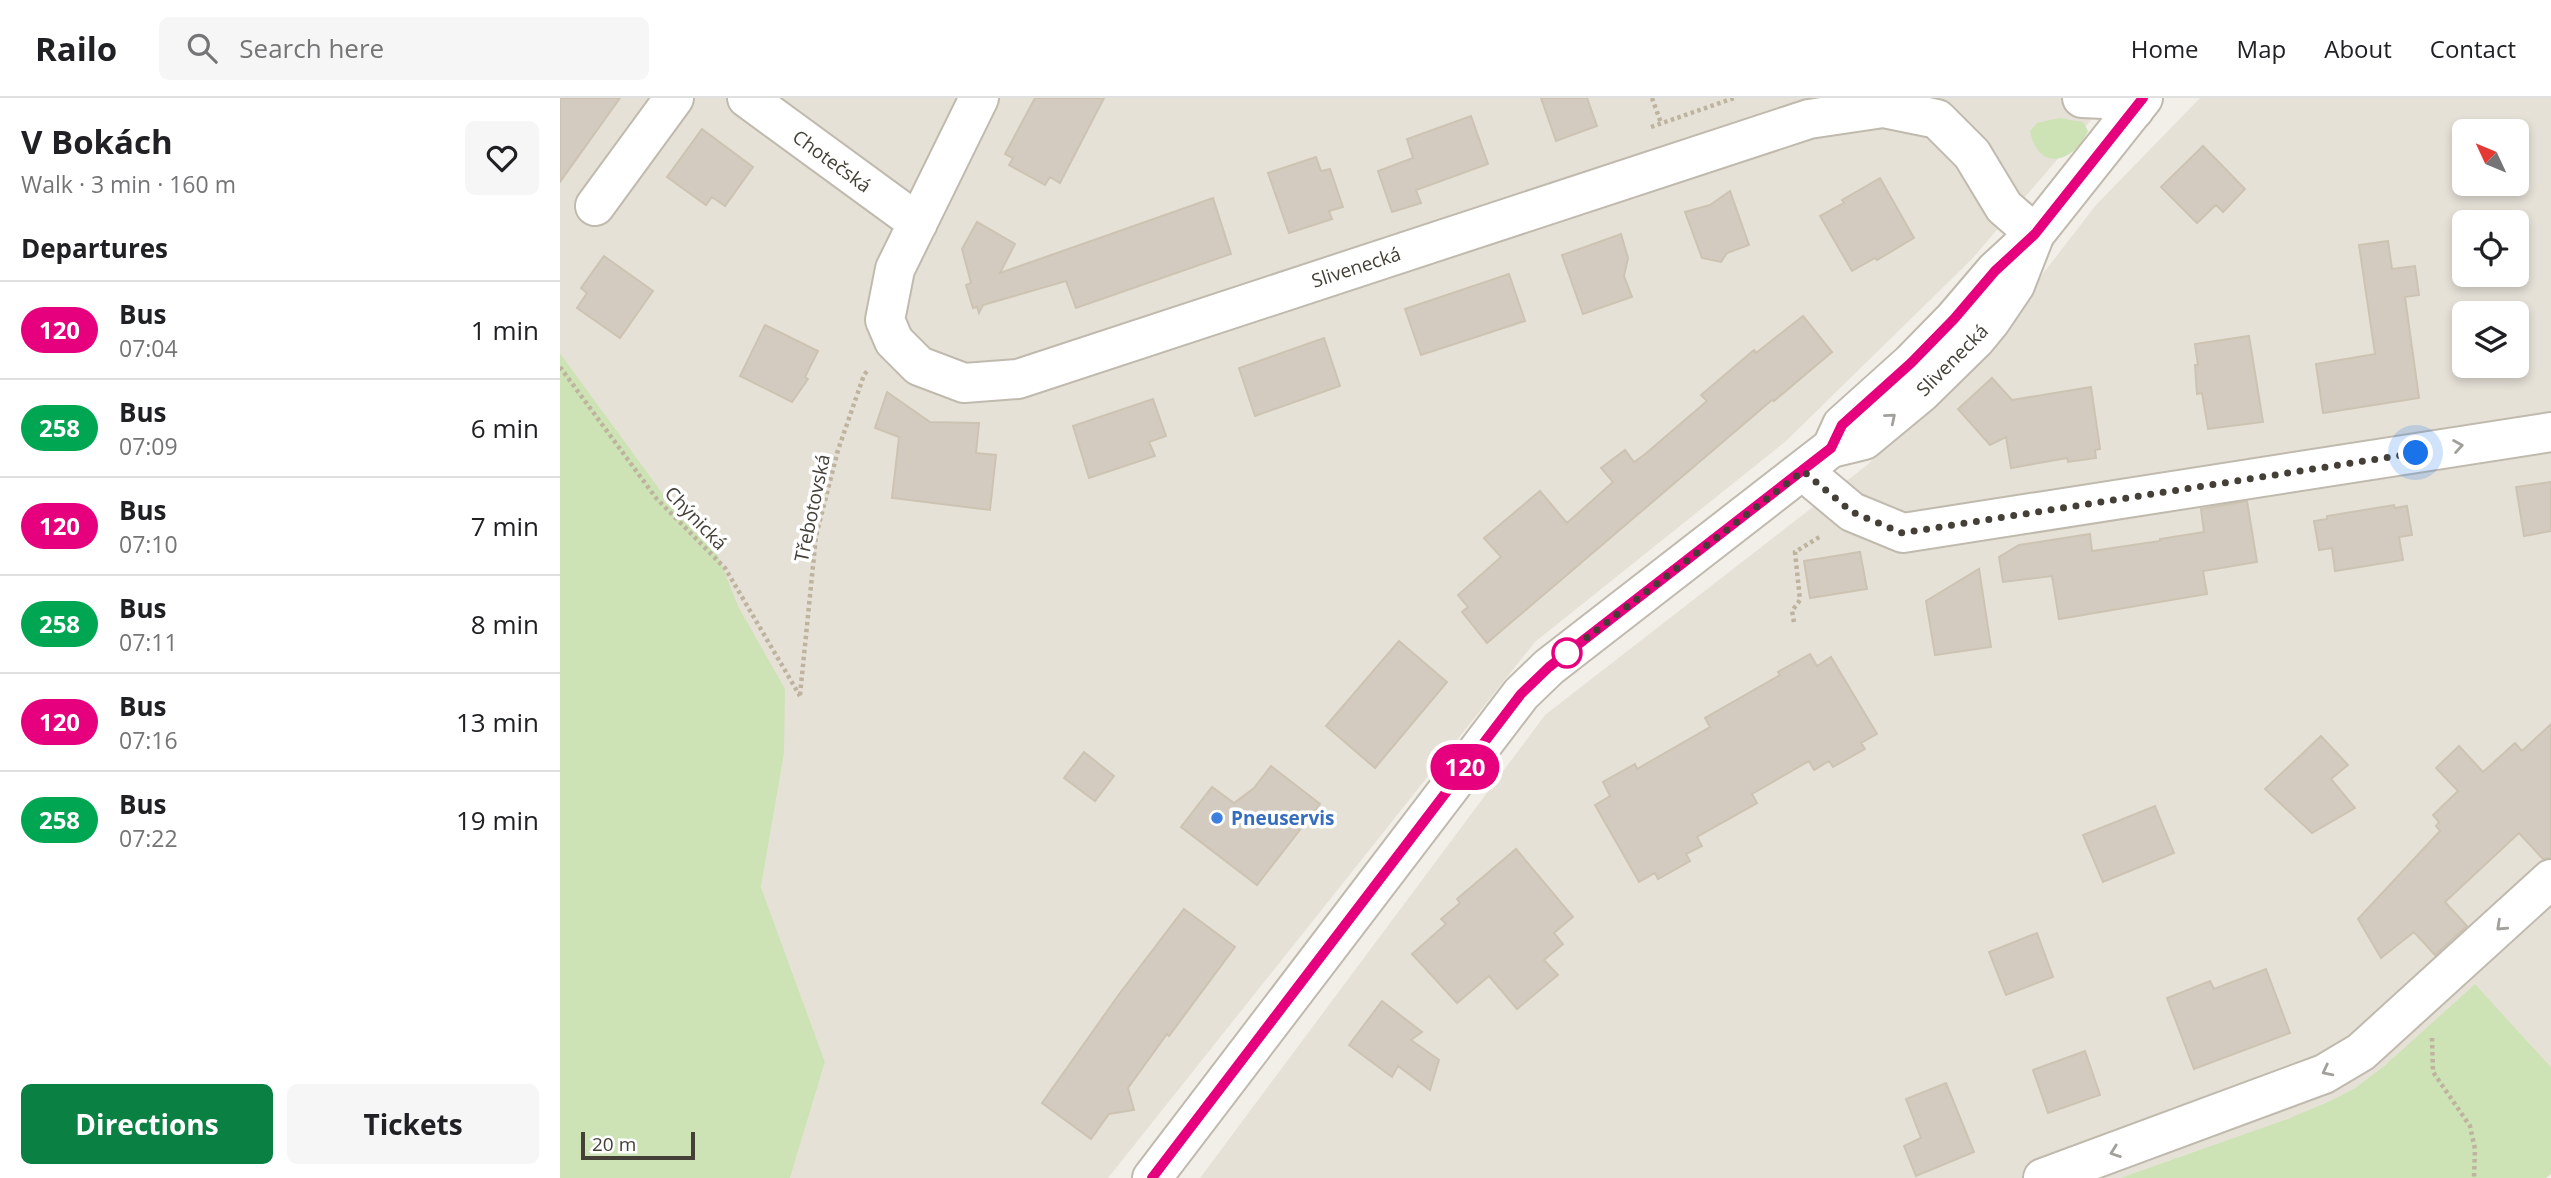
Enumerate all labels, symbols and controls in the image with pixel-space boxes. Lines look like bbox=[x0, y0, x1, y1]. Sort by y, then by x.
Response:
search box bbox=[159, 17, 649, 80]
text: Railo bbox=[35, 26, 117, 71]
icon: search bbox=[183, 29, 221, 67]
text: Search here bbox=[239, 30, 384, 66]
text: Home bbox=[2131, 32, 2199, 65]
text: Map bbox=[2237, 32, 2286, 65]
text: About bbox=[2324, 32, 2392, 65]
text: Contact bbox=[2430, 32, 2516, 65]
text: V Bokách bbox=[21, 119, 173, 164]
north arrow bbox=[2452, 119, 2529, 196]
map controls bbox=[2452, 119, 2529, 378]
button: heart bbox=[465, 121, 539, 195]
street label: Chotečská bbox=[787, 124, 877, 198]
text: Walk · 3 min · 160 m bbox=[21, 168, 236, 200]
button: locate bbox=[2452, 210, 2529, 287]
text: Departures bbox=[21, 230, 168, 266]
street label: Slivenecká bbox=[1308, 240, 1404, 294]
text: Bus bbox=[119, 296, 166, 332]
button: layers bbox=[2452, 301, 2529, 378]
text: 1 min bbox=[471, 312, 539, 348]
text: 120 bbox=[39, 313, 80, 346]
street label: Slivenecká bbox=[1910, 318, 1994, 402]
text: 07:04 bbox=[119, 332, 178, 364]
text: Bus bbox=[119, 394, 166, 430]
text: 6 min bbox=[471, 410, 539, 446]
text: 258 bbox=[39, 411, 80, 444]
one-way arrow bbox=[1882, 414, 1895, 426]
text: 07:09 bbox=[119, 430, 178, 462]
your location bbox=[2398, 435, 2433, 470]
one-way arrow bbox=[2452, 439, 2464, 454]
street label: Třebotovská bbox=[788, 452, 836, 564]
street label: Chýnická bbox=[659, 480, 733, 556]
text: Bus bbox=[119, 492, 166, 528]
text: 7 min bbox=[471, 508, 539, 544]
text: 120 bbox=[39, 509, 80, 542]
text: 07:10 bbox=[119, 528, 178, 560]
text: Bus bbox=[119, 590, 166, 626]
text: 8 min bbox=[471, 606, 539, 642]
text: 258 bbox=[39, 607, 80, 640]
text: 07:11 bbox=[119, 626, 178, 658]
unlabelled marker bbox=[1552, 638, 1582, 668]
text: Bus bbox=[119, 688, 166, 724]
text: 13 min bbox=[456, 704, 539, 740]
text: 120 bbox=[39, 705, 80, 738]
text: 07:16 bbox=[119, 724, 178, 756]
line badge: 120 bbox=[1425, 744, 1505, 790]
text: 120 bbox=[1444, 750, 1486, 783]
text: Bus bbox=[119, 786, 166, 822]
text: 19 min bbox=[456, 802, 539, 838]
text: 258 bbox=[39, 803, 80, 836]
place label: Pneuservis bbox=[1231, 805, 1334, 831]
marker: Pneuservis bbox=[1209, 810, 1225, 826]
text: 07:22 bbox=[119, 822, 178, 854]
one-way arrow bbox=[2496, 917, 2509, 930]
one-way arrow bbox=[2322, 1063, 2334, 1077]
button: Directions bbox=[21, 1084, 273, 1164]
button: Tickets bbox=[287, 1084, 539, 1164]
scale bar bbox=[581, 1129, 695, 1161]
text: 20 m bbox=[592, 1131, 636, 1157]
one-way arrow bbox=[2109, 1143, 2121, 1157]

